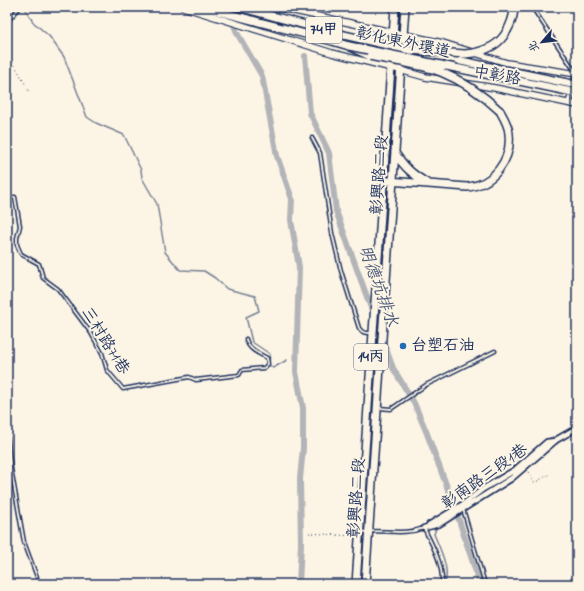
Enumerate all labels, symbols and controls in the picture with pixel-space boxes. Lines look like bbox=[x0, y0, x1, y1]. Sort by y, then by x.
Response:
road number: 74甲 bbox=[306, 17, 342, 43]
street label: 彰化東外環道 bbox=[354, 21, 452, 65]
north arrow bbox=[522, 22, 562, 62]
text: 北 bbox=[524, 38, 544, 55]
street label: 中彰路 bbox=[471, 60, 523, 92]
street label: 彰興路二段 bbox=[365, 134, 395, 216]
water label: 明德坑排水 bbox=[352, 242, 405, 331]
street label: 三村路71巷 bbox=[75, 303, 135, 379]
place label: 台塑石油 bbox=[411, 334, 475, 358]
marker: 台塑石油 bbox=[398, 341, 408, 351]
road number: 14丙 bbox=[354, 344, 388, 370]
street label: 彰南路三段1巷 bbox=[437, 438, 533, 516]
street label: 彰興路二段 bbox=[342, 457, 372, 539]

